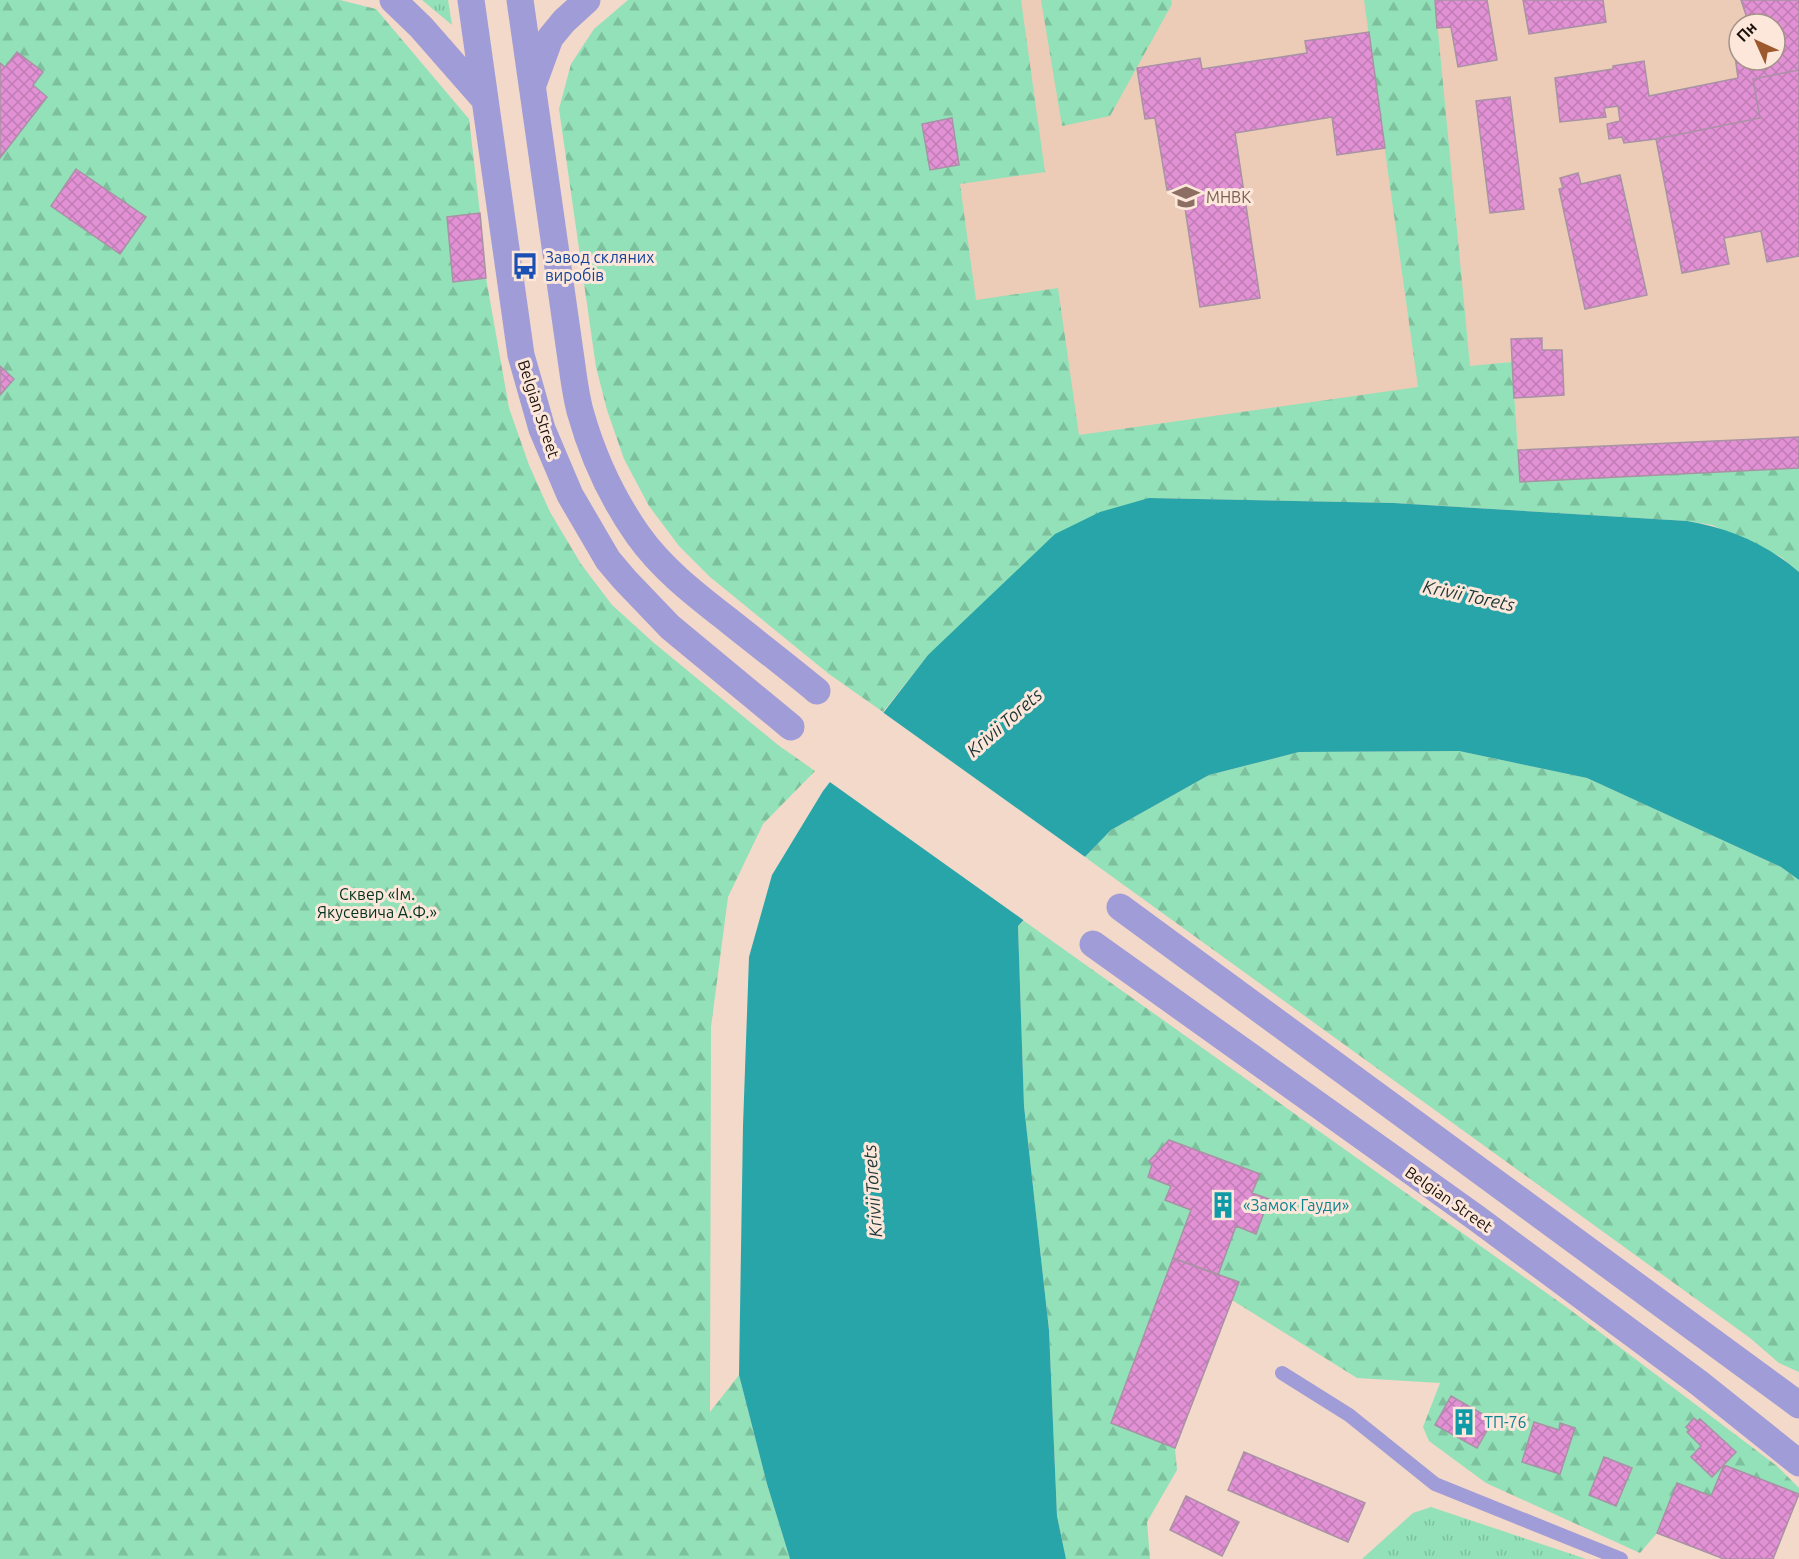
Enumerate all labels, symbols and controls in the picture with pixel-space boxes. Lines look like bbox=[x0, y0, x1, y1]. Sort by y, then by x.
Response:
north arrow bbox=[1727, 12, 1787, 72]
text: Пн bbox=[1733, 18, 1760, 45]
school or university icon: МНВК bbox=[1171, 182, 1201, 212]
place label: МНВК bbox=[1206, 188, 1251, 206]
place label: Завод скляних виробів bbox=[545, 248, 654, 284]
bus stop icon: Завод скляних виробів bbox=[510, 251, 540, 281]
street label: Belgian Street bbox=[515, 358, 564, 461]
water label: Krivii Torets bbox=[1421, 576, 1517, 615]
water label: Krivii Torets bbox=[962, 684, 1046, 760]
park label: Сквер «Ім. Якусевича А.Ф.» bbox=[317, 885, 437, 921]
water label: Krivii Torets bbox=[859, 1143, 885, 1238]
street label: Belgian Street bbox=[1402, 1162, 1497, 1236]
building icon: «Замок Гауди» bbox=[1208, 1190, 1238, 1220]
place label: «Замок Гауди» bbox=[1243, 1196, 1349, 1214]
building icon: ТП-76 bbox=[1449, 1407, 1479, 1437]
place label: ТП-76 bbox=[1484, 1413, 1527, 1431]

